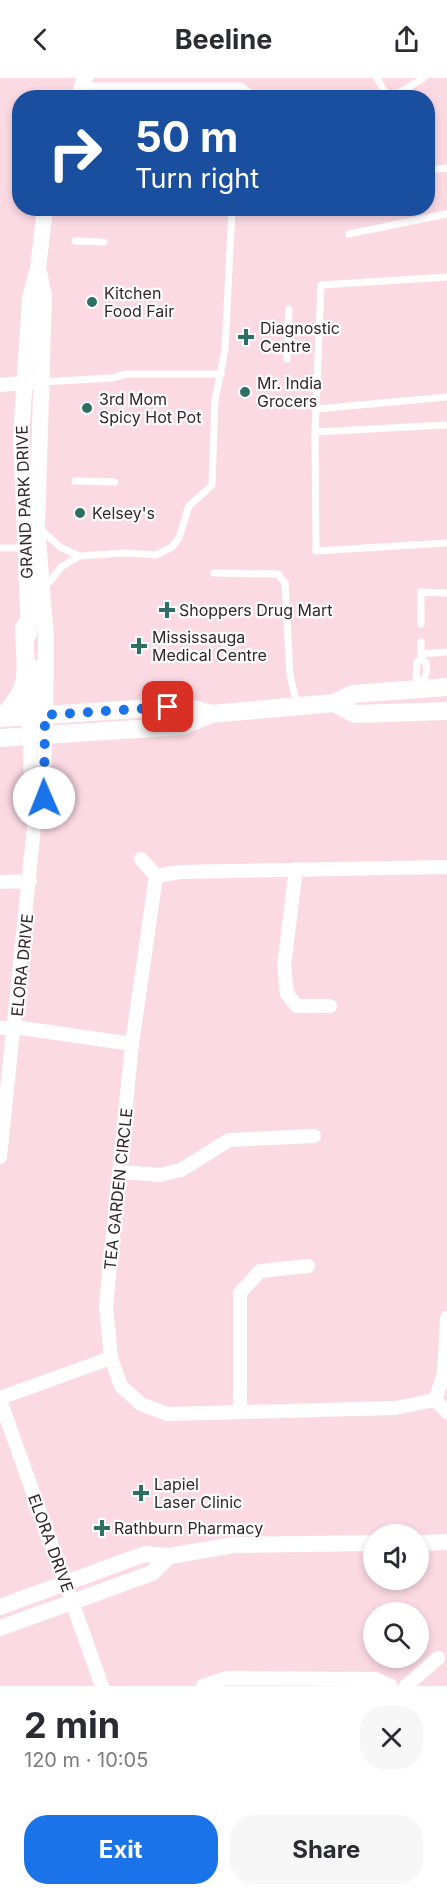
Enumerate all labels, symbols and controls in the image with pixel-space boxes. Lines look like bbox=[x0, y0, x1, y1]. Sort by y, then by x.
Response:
icon: back bbox=[24, 23, 57, 56]
text: Beeline bbox=[175, 23, 272, 56]
icon: share bbox=[390, 23, 423, 56]
text: 50 m bbox=[135, 111, 238, 162]
icon: right bbox=[36, 114, 114, 192]
text: Turn right bbox=[135, 162, 259, 195]
place label: Kitchen Food Fair bbox=[104, 283, 174, 321]
marker: Kitchen Food Fair bbox=[85, 295, 99, 309]
place label: Diagnostic Centre bbox=[260, 318, 340, 356]
marker: Diagnostic Centre bbox=[237, 328, 255, 346]
place label: Mr. India Grocers bbox=[257, 373, 322, 411]
marker: Mr. India Grocers bbox=[238, 385, 252, 399]
place label: 3rd Mom Spicy Hot Pot bbox=[99, 389, 201, 427]
marker: 3rd Mom Spicy Hot Pot bbox=[80, 401, 94, 415]
street label: GRAND PARK DRIVE bbox=[11, 425, 37, 579]
place label: Kelsey's bbox=[92, 503, 155, 523]
marker: Kelsey's bbox=[73, 506, 87, 520]
place label: Shoppers Drug Mart bbox=[179, 600, 333, 620]
marker: Shoppers Drug Mart bbox=[160, 603, 174, 617]
place label: Mississauga Medical Centre bbox=[152, 627, 267, 665]
marker: Mississauga Medical Centre bbox=[130, 637, 148, 655]
pin bbox=[142, 681, 193, 732]
icon: arrive bbox=[151, 690, 184, 723]
position arrow bbox=[12, 766, 76, 830]
street label: ELORA DRIVE bbox=[7, 913, 37, 1017]
street label: TEA GARDEN CIRCLE bbox=[100, 1107, 136, 1271]
place label: Lapiel Laser Clinic bbox=[154, 1474, 242, 1512]
marker: Lapiel Laser Clinic bbox=[132, 1484, 150, 1502]
street label: ELORA DRIVE bbox=[24, 1491, 78, 1595]
place label: Rathburn Pharmacy bbox=[114, 1518, 263, 1538]
marker: Rathburn Pharmacy bbox=[95, 1521, 109, 1535]
map controls bbox=[363, 1524, 429, 1668]
button: sound bbox=[363, 1524, 429, 1590]
button: search bbox=[363, 1602, 429, 1668]
text: 2 min bbox=[24, 1703, 120, 1747]
button: close bbox=[360, 1706, 423, 1769]
text: 120 m · 10:05 bbox=[24, 1748, 148, 1772]
button: Exit bbox=[24, 1815, 218, 1884]
button: Share bbox=[230, 1815, 423, 1884]

